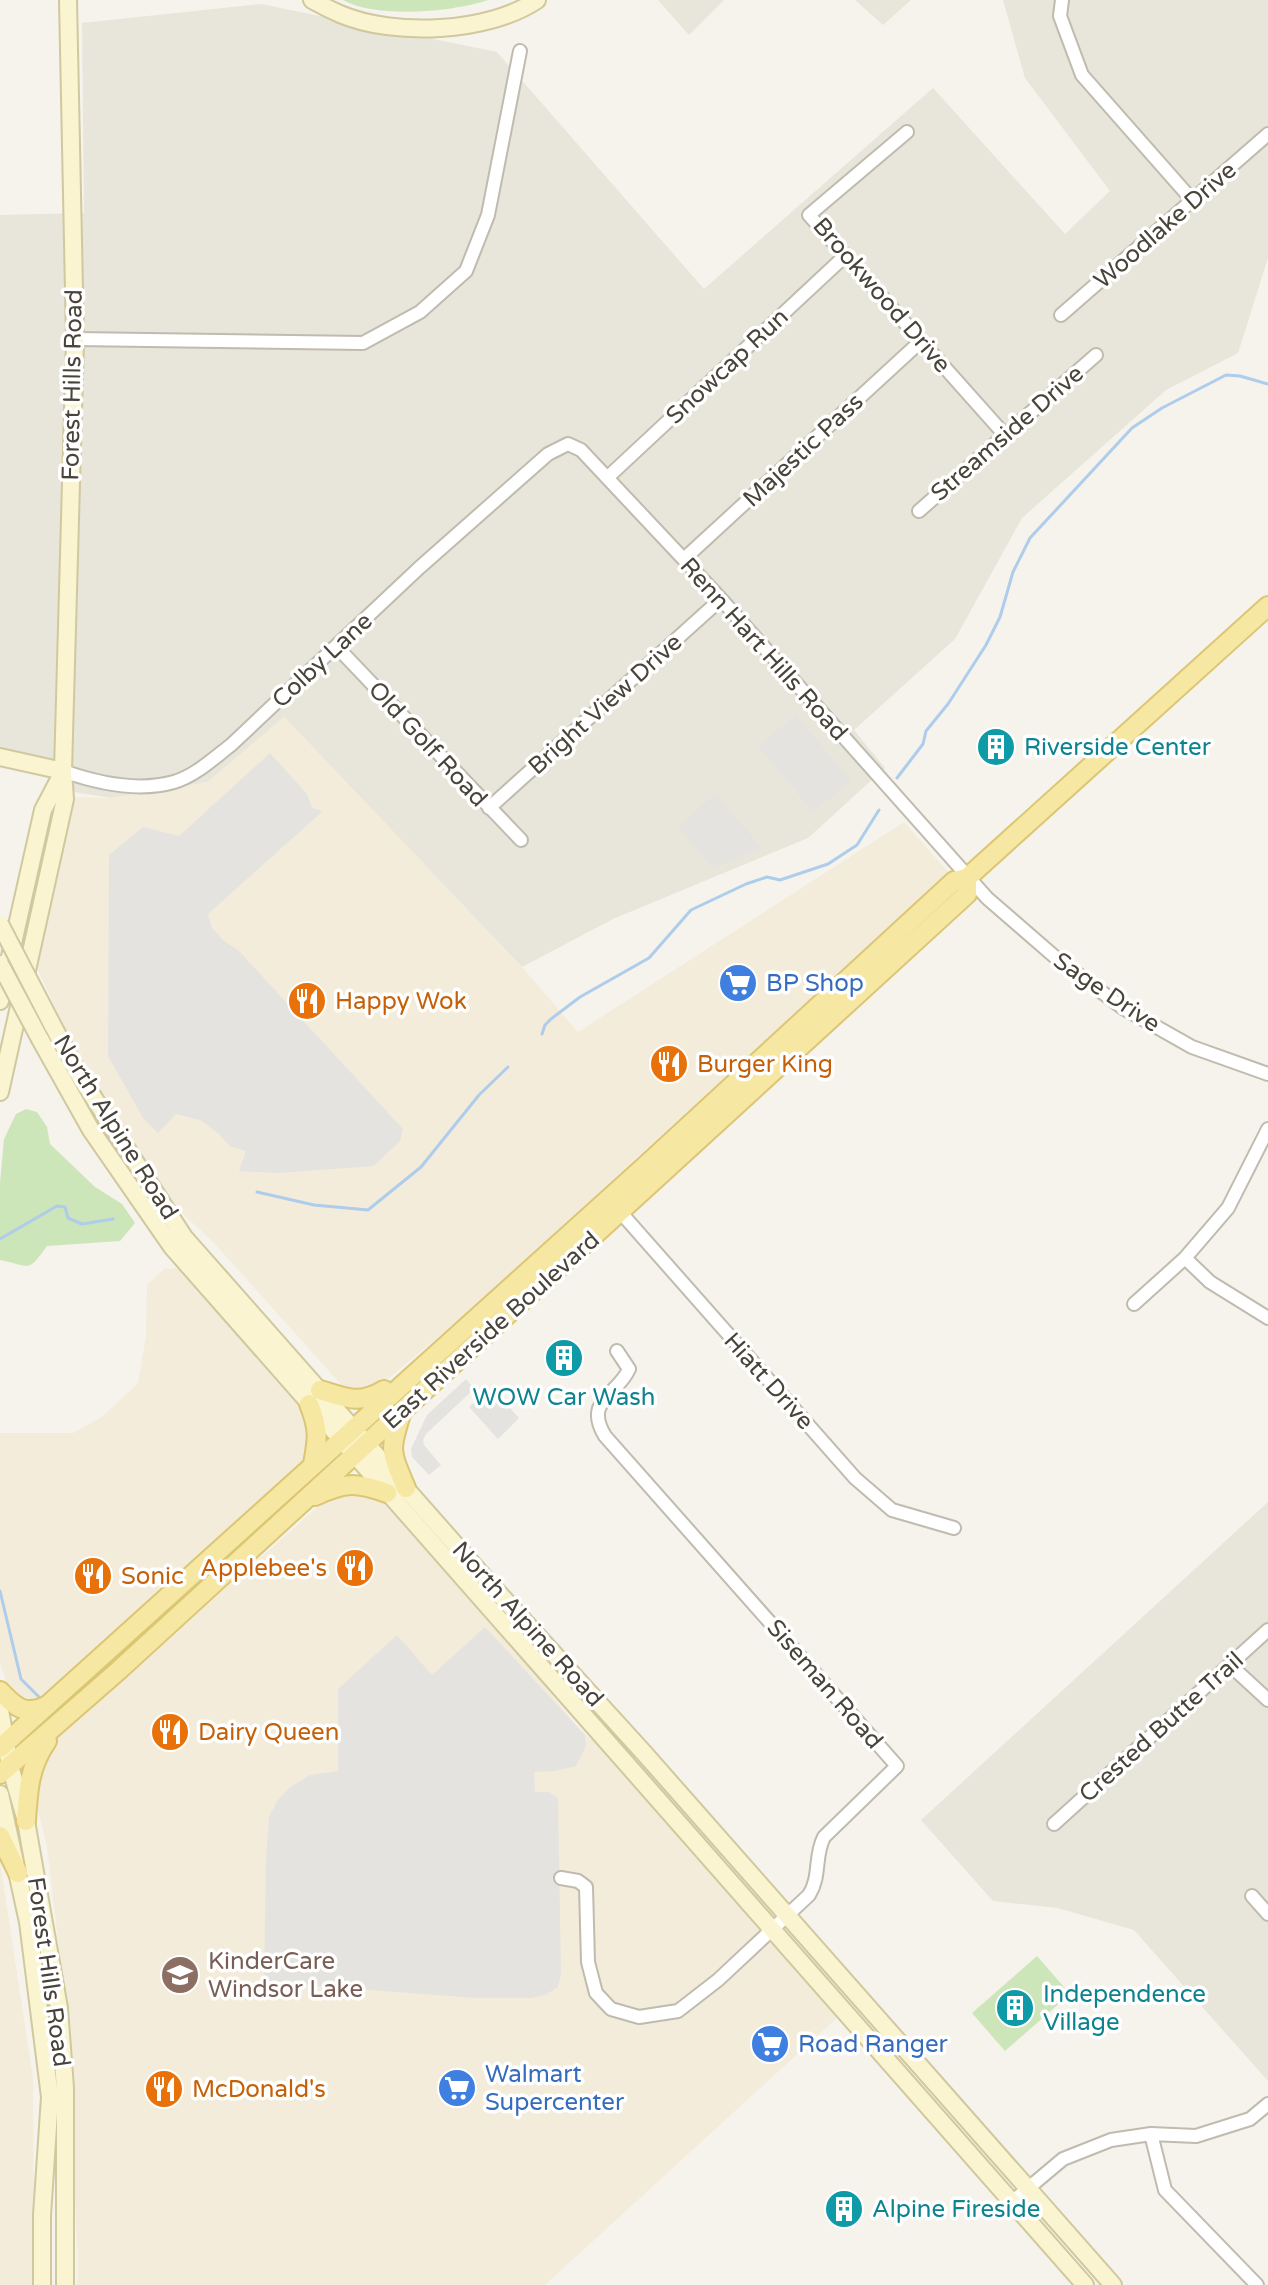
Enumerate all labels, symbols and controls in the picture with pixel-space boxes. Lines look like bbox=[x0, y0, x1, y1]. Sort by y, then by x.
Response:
street label: Woodlake Drive bbox=[1088, 156, 1242, 295]
street label: Brookwood Drive bbox=[806, 212, 957, 379]
street label: Forest Hills Road bbox=[56, 289, 89, 481]
street label: Snowcap Run bbox=[660, 302, 794, 430]
street label: Streamside Drive bbox=[925, 359, 1090, 508]
street label: Majestic Pass bbox=[737, 387, 870, 513]
street label: Renn Hart Hills Road bbox=[674, 552, 853, 747]
street label: Colby Lane bbox=[266, 607, 378, 714]
street label: Bright View Drive bbox=[523, 628, 688, 781]
street label: Old Golf Road bbox=[362, 676, 493, 813]
building icon: Riverside Center bbox=[975, 726, 1017, 768]
place label: Riverside Center bbox=[1024, 733, 1212, 762]
street label: Sage Drive bbox=[1048, 946, 1166, 1039]
supermarket icon: BP Shop bbox=[717, 962, 759, 1004]
place label: BP Shop bbox=[766, 969, 864, 998]
restaurant icon: Happy Wok bbox=[286, 980, 328, 1022]
place label: Happy Wok bbox=[335, 987, 467, 1016]
street label: North Alpine Road bbox=[47, 1030, 184, 1225]
restaurant icon: Burger King bbox=[648, 1043, 690, 1085]
place label: Burger King bbox=[697, 1050, 833, 1079]
street label: East Riverside Boulevard bbox=[377, 1225, 606, 1435]
street label: Hiatt Drive bbox=[717, 1327, 820, 1436]
building icon: WOW Car Wash bbox=[543, 1337, 585, 1379]
place label: WOW Car Wash bbox=[473, 1383, 655, 1412]
street label: North Alpine Road bbox=[446, 1536, 609, 1713]
restaurant icon: Applebee's bbox=[334, 1547, 376, 1589]
place label: Applebee's bbox=[200, 1554, 327, 1583]
restaurant icon: Sonic bbox=[72, 1555, 114, 1597]
place label: Sonic bbox=[121, 1562, 184, 1591]
street label: Siseman Road bbox=[760, 1614, 889, 1755]
street label: Crested Butte Trail bbox=[1073, 1646, 1250, 1809]
restaurant icon: Dairy Queen bbox=[149, 1711, 191, 1753]
place label: Dairy Queen bbox=[198, 1718, 339, 1747]
street label: Forest Hills Road bbox=[21, 1875, 76, 2069]
place label: KinderCare Windsor Lake bbox=[208, 1947, 363, 2004]
school or university icon: KinderCare Windsor Lake bbox=[159, 1954, 201, 1996]
place label: Independence Village bbox=[1043, 1980, 1206, 2037]
building icon: Independence Village bbox=[994, 1987, 1036, 2029]
supermarket icon: Road Ranger bbox=[749, 2023, 791, 2065]
place label: Road Ranger bbox=[798, 2030, 948, 2059]
place label: Walmart Supercenter bbox=[485, 2060, 625, 2117]
supermarket icon: Walmart Supercenter bbox=[436, 2067, 478, 2109]
restaurant icon: McDonald's bbox=[143, 2068, 185, 2110]
place label: McDonald's bbox=[192, 2075, 326, 2104]
building icon: Alpine Fireside bbox=[823, 2188, 865, 2230]
place label: Alpine Fireside bbox=[872, 2195, 1040, 2224]

